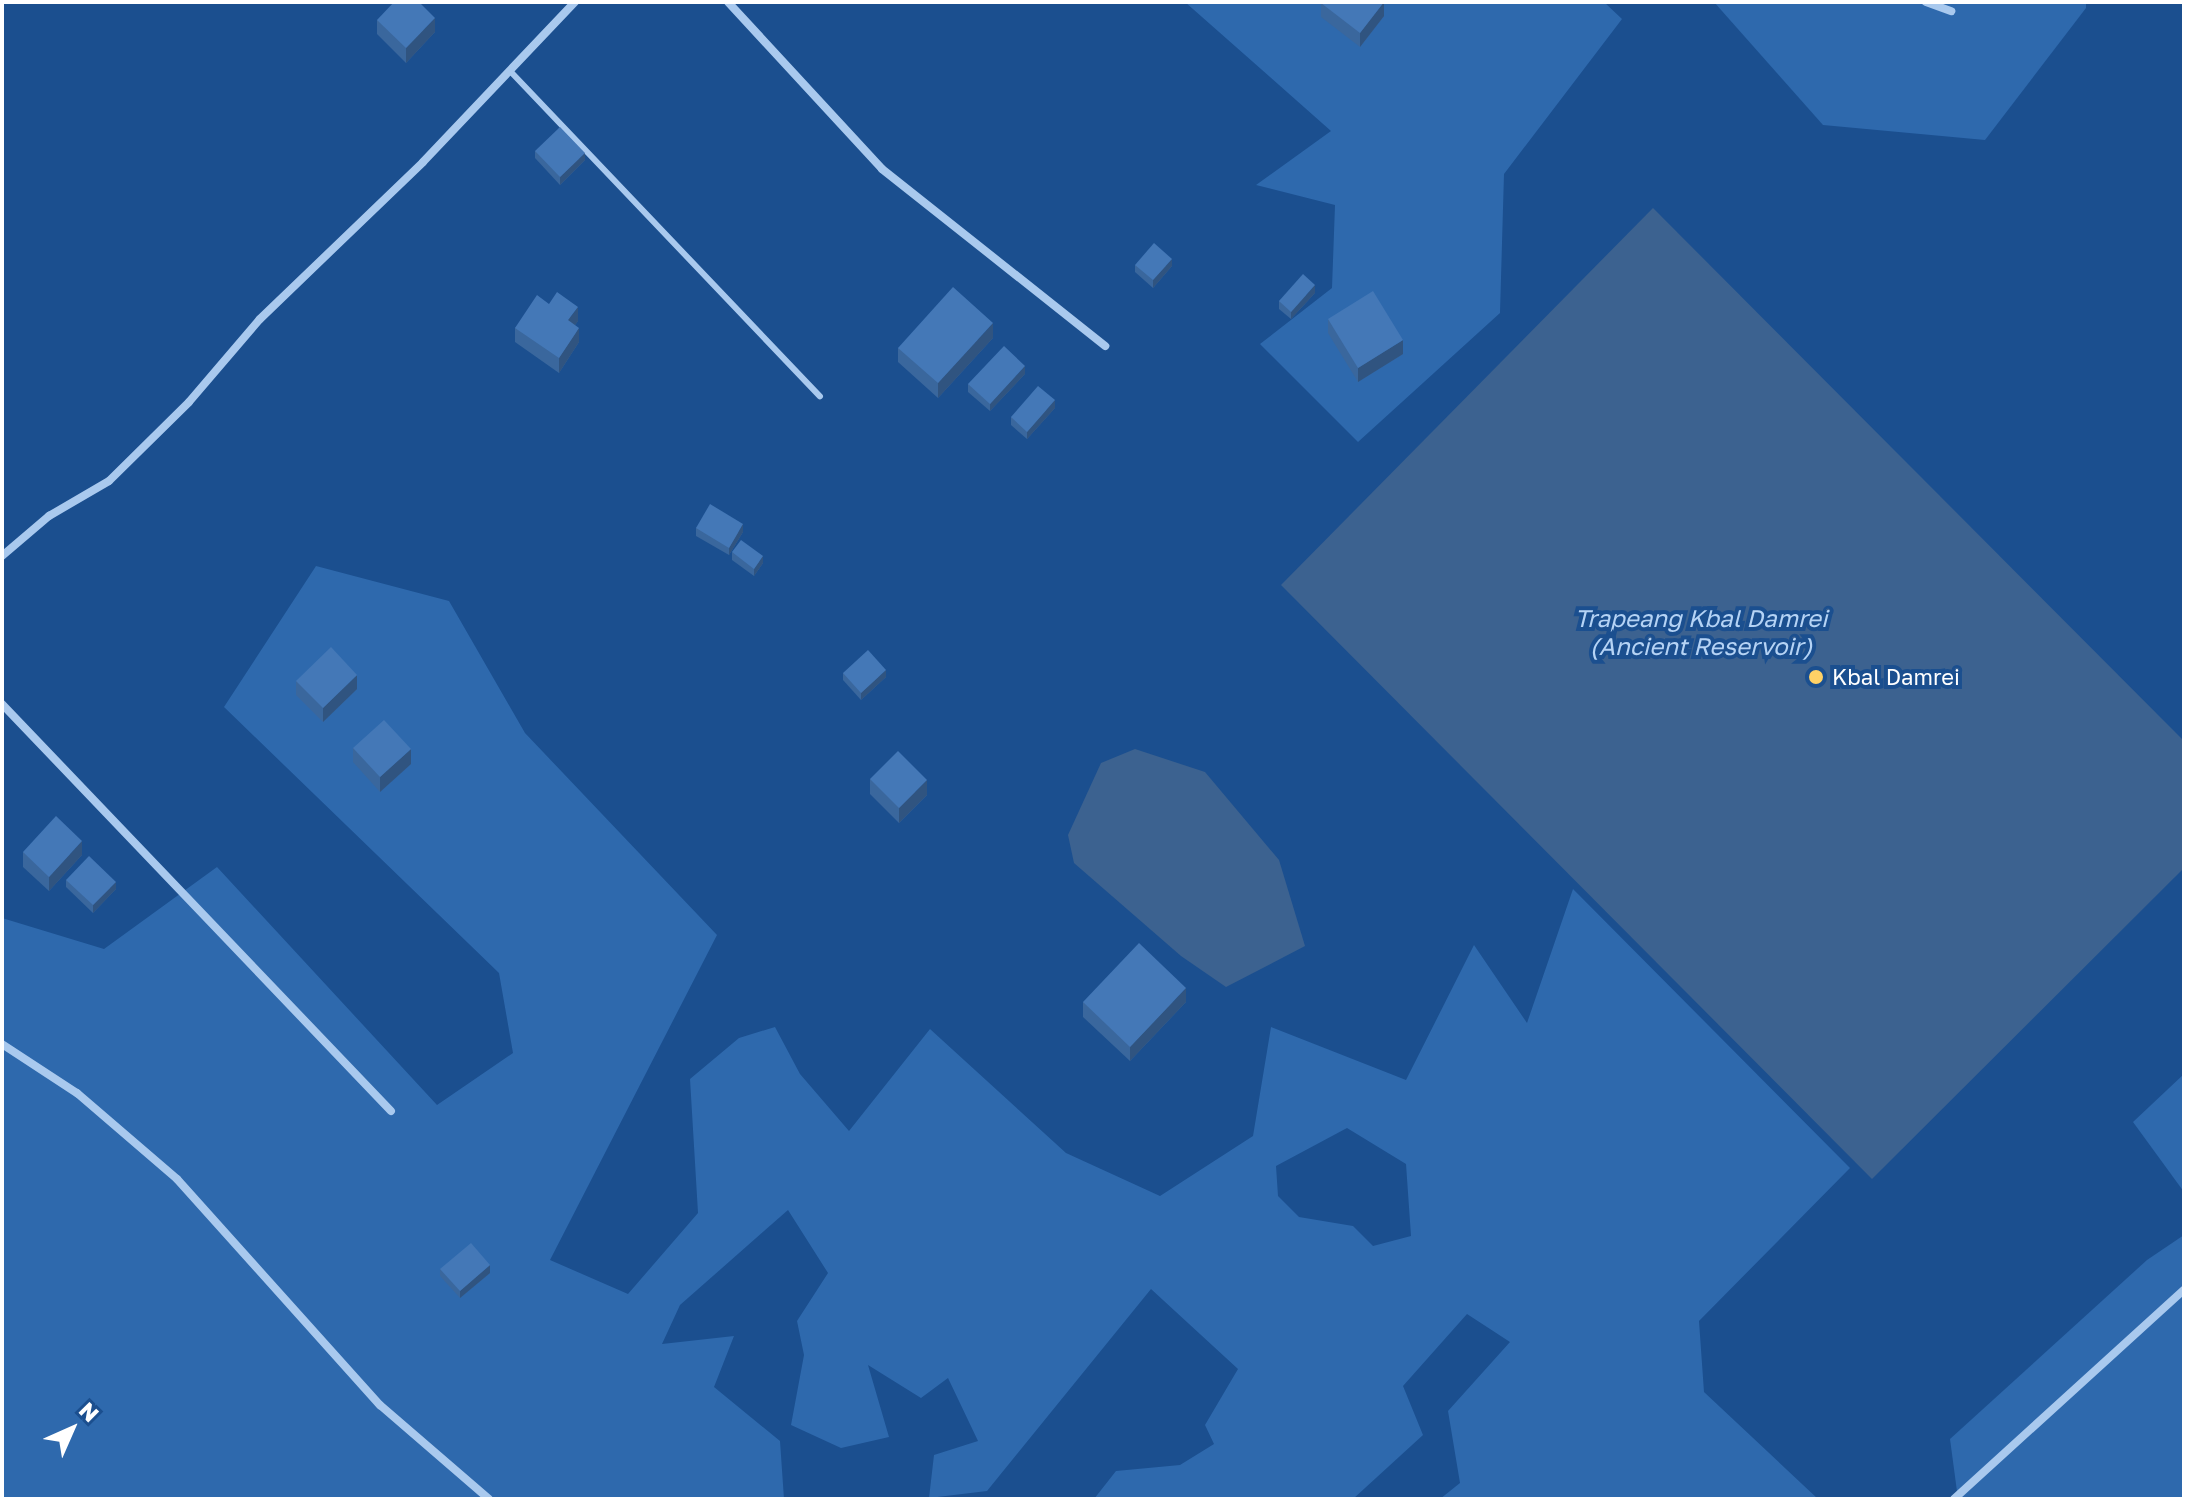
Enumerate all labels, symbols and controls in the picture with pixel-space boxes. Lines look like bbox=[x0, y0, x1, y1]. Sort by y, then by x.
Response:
water label: Trapeang Kbal Damrei (Ancient Reservoir) bbox=[1575, 604, 1827, 660]
place label: Kbal Damrei bbox=[1832, 664, 1960, 690]
marker: Kbal Damrei bbox=[1807, 668, 1825, 686]
north arrow bbox=[32, 1389, 112, 1469]
text: N bbox=[74, 1396, 105, 1427]

